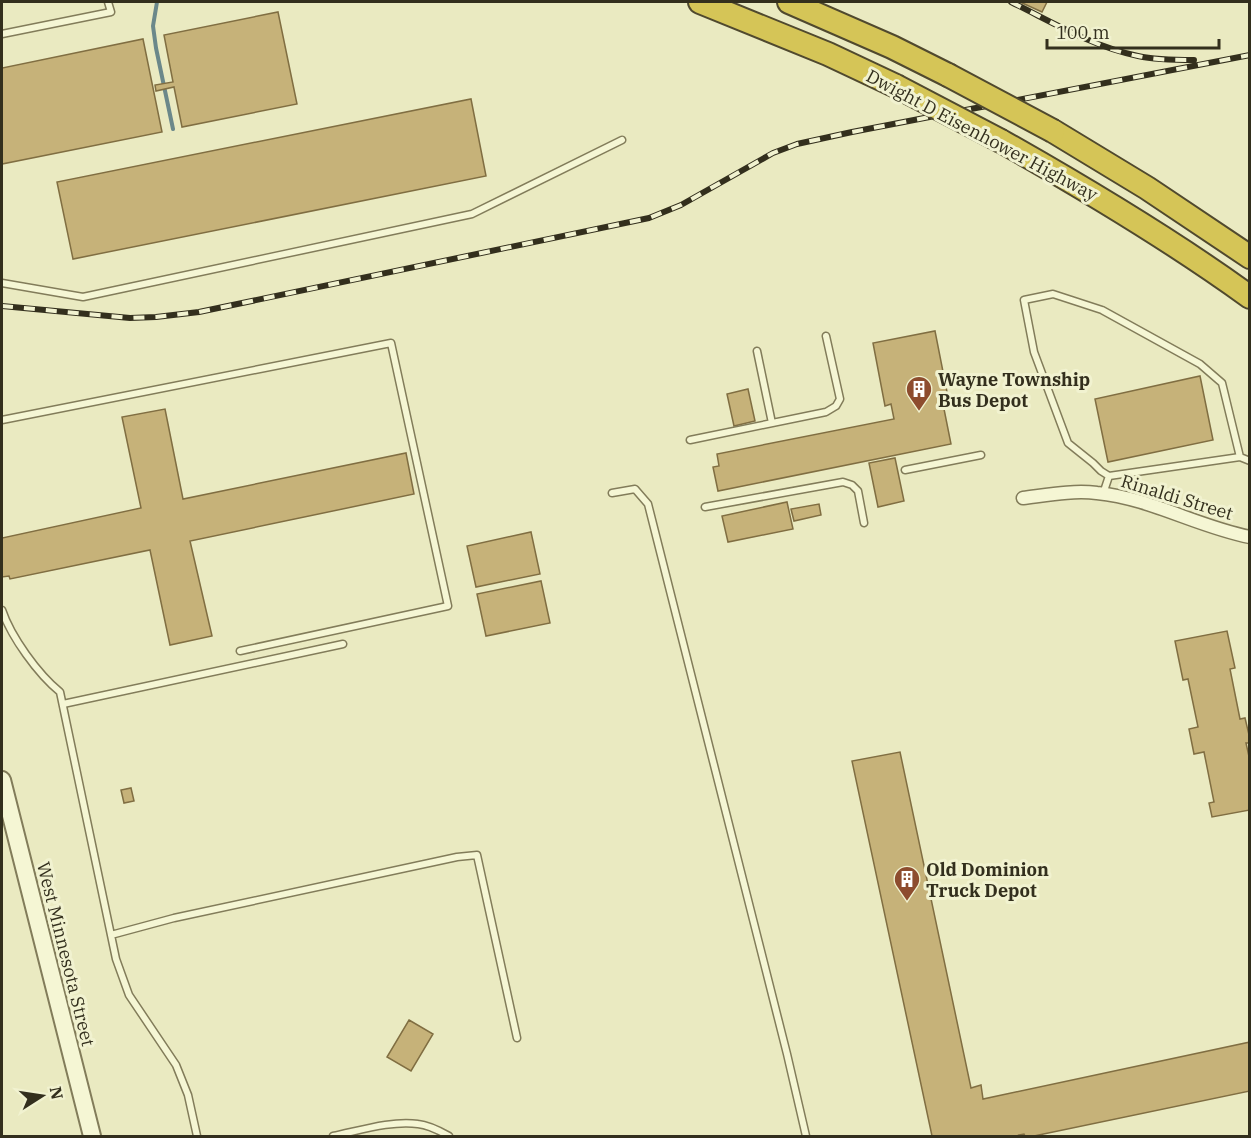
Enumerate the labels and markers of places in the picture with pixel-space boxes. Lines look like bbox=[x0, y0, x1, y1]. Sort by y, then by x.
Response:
place label: Wayne Township Bus Depot bbox=[938, 368, 1090, 412]
building icon: Wayne Township Bus Depot bbox=[904, 374, 934, 412]
place label: Old Dominion Truck Depot bbox=[926, 858, 1049, 902]
building icon: Old Dominion Truck Depot bbox=[892, 864, 922, 902]

